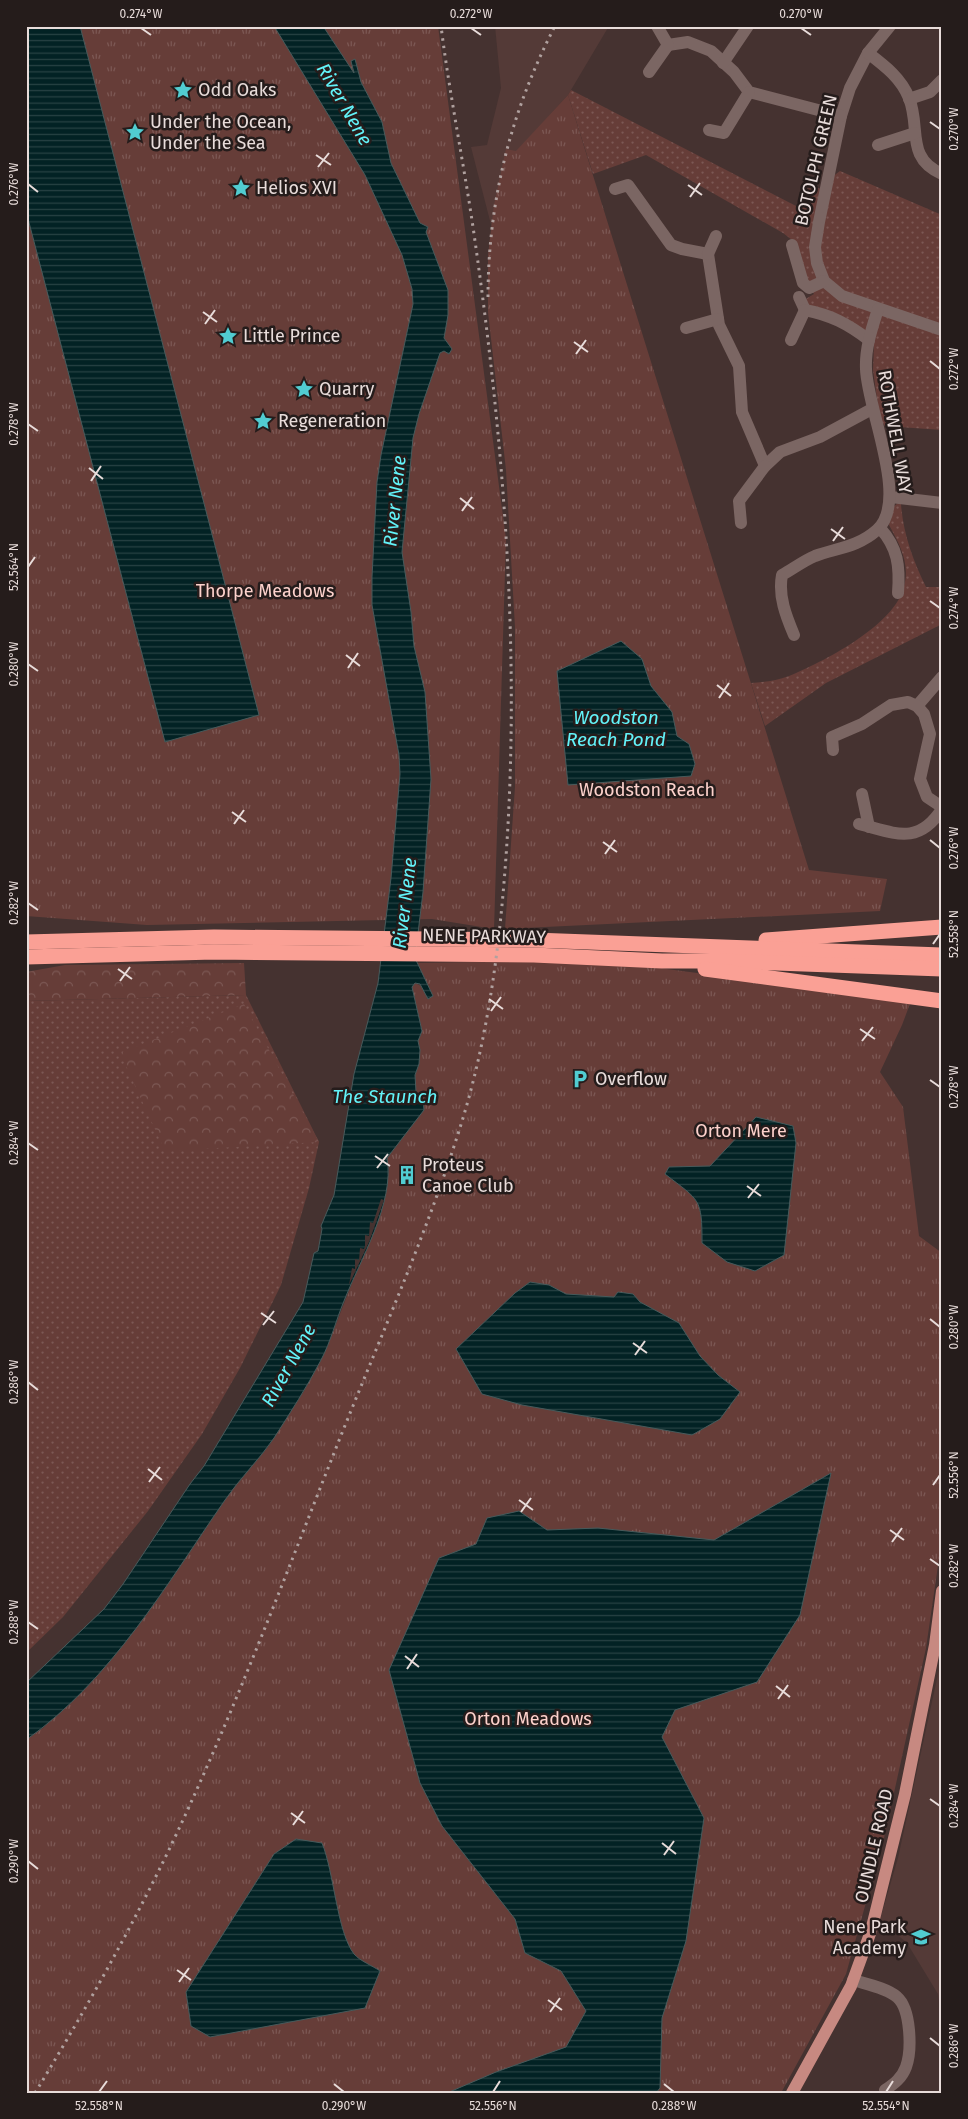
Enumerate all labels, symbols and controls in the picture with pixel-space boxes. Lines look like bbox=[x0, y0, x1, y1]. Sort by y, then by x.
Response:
text: 0.274°W bbox=[120, 7, 162, 21]
text: 0.272°W bbox=[450, 7, 492, 21]
text: 0.270°W bbox=[779, 7, 823, 21]
water label: River Nene bbox=[312, 59, 377, 150]
place icon: Odd Oaks bbox=[172, 79, 194, 101]
place label: Odd Oaks bbox=[198, 79, 276, 101]
street label: BOTOLPH GREEN bbox=[790, 92, 842, 228]
text: 0.270°W bbox=[947, 107, 961, 151]
place label: Under the Ocean, Under the Sea bbox=[150, 111, 291, 154]
place icon: Under the Ocean, Under the Sea bbox=[124, 121, 146, 143]
text: 0.276°W bbox=[7, 162, 21, 205]
place icon: Helios XVI bbox=[230, 177, 252, 199]
place label: Helios XVI bbox=[256, 177, 337, 199]
place icon: Little Prince bbox=[217, 325, 239, 347]
place label: Little Prince bbox=[243, 325, 340, 347]
text: 0.272°W bbox=[947, 348, 961, 390]
street label: ROTHWELL WAY bbox=[873, 368, 917, 496]
place icon: Quarry bbox=[293, 378, 315, 400]
place label: Quarry bbox=[319, 378, 375, 400]
text: 0.278°W bbox=[7, 402, 21, 446]
place icon: Regeneration bbox=[252, 410, 274, 432]
place label: Regeneration bbox=[278, 410, 386, 432]
water label: River Nene bbox=[378, 454, 411, 548]
text: 52.564°N bbox=[7, 543, 21, 591]
park label: Thorpe Meadows bbox=[196, 580, 334, 602]
text: 0.274°W bbox=[947, 587, 961, 629]
text: 0.280°W bbox=[7, 641, 21, 687]
water label: Woodston Reach Pond bbox=[566, 706, 666, 751]
park label: Woodston Reach bbox=[579, 779, 715, 801]
text: 0.276°W bbox=[947, 826, 961, 869]
water label: River Nene bbox=[388, 856, 421, 950]
text: 0.282°W bbox=[7, 881, 21, 925]
text: 52.558°N bbox=[947, 910, 961, 958]
street label: NENE PARKWAY bbox=[422, 924, 546, 948]
text: 0.278°W bbox=[947, 1065, 961, 1109]
parking icon: Overflow bbox=[569, 1068, 591, 1090]
place label: Overflow bbox=[595, 1068, 667, 1090]
water label: The Staunch bbox=[333, 1085, 437, 1108]
park label: Orton Mere bbox=[695, 1120, 787, 1142]
text: 0.284°W bbox=[7, 1121, 21, 1165]
place label: Proteus Canoe Club bbox=[422, 1154, 514, 1197]
building icon: Proteus Canoe Club bbox=[396, 1164, 418, 1186]
text: 0.280°W bbox=[947, 1304, 961, 1350]
water label: River Nene bbox=[256, 1320, 321, 1411]
text: 0.286°W bbox=[7, 1360, 21, 1404]
text: 52.556°N bbox=[947, 1451, 961, 1499]
text: 0.282°W bbox=[947, 1544, 961, 1588]
text: 0.288°W bbox=[7, 1599, 21, 1644]
park label: Orton Meadows bbox=[464, 1708, 592, 1730]
text: 0.284°W bbox=[947, 1784, 961, 1828]
street label: OUNDLE ROAD bbox=[850, 1787, 898, 1905]
text: 0.290°W bbox=[7, 1839, 21, 1883]
place label: Nene Park Academy bbox=[823, 1916, 907, 1959]
school or university icon: Nene Park Academy bbox=[910, 1926, 932, 1948]
text: 0.286°W bbox=[947, 2024, 961, 2068]
text: 52.558°N bbox=[75, 2099, 123, 2113]
text: 0.290°W bbox=[322, 2099, 366, 2113]
text: 52.556°N bbox=[469, 2099, 517, 2113]
text: 0.288°W bbox=[652, 2099, 697, 2113]
text: 52.554°N bbox=[862, 2099, 910, 2113]

